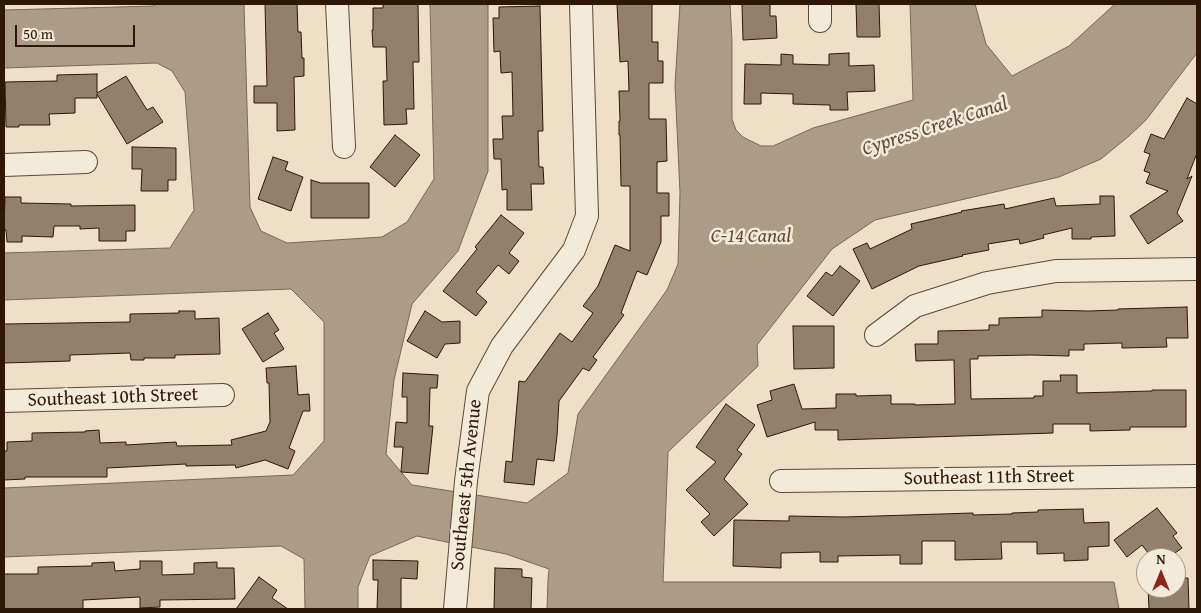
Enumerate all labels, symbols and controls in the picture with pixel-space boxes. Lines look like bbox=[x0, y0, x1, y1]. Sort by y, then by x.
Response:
scale bar bbox=[18, 15, 138, 47]
text: 50 m bbox=[23, 23, 53, 44]
water label: Cypress Creek Canal bbox=[859, 92, 1011, 162]
water label: C-14 Canal bbox=[711, 225, 791, 249]
street label: Southeast 10th Street bbox=[27, 384, 199, 412]
street label: Southeast 5th Avenue bbox=[447, 398, 487, 572]
street label: Southeast 11th Street bbox=[903, 465, 1075, 491]
north arrow bbox=[1136, 548, 1186, 598]
text: N bbox=[1156, 549, 1166, 569]

